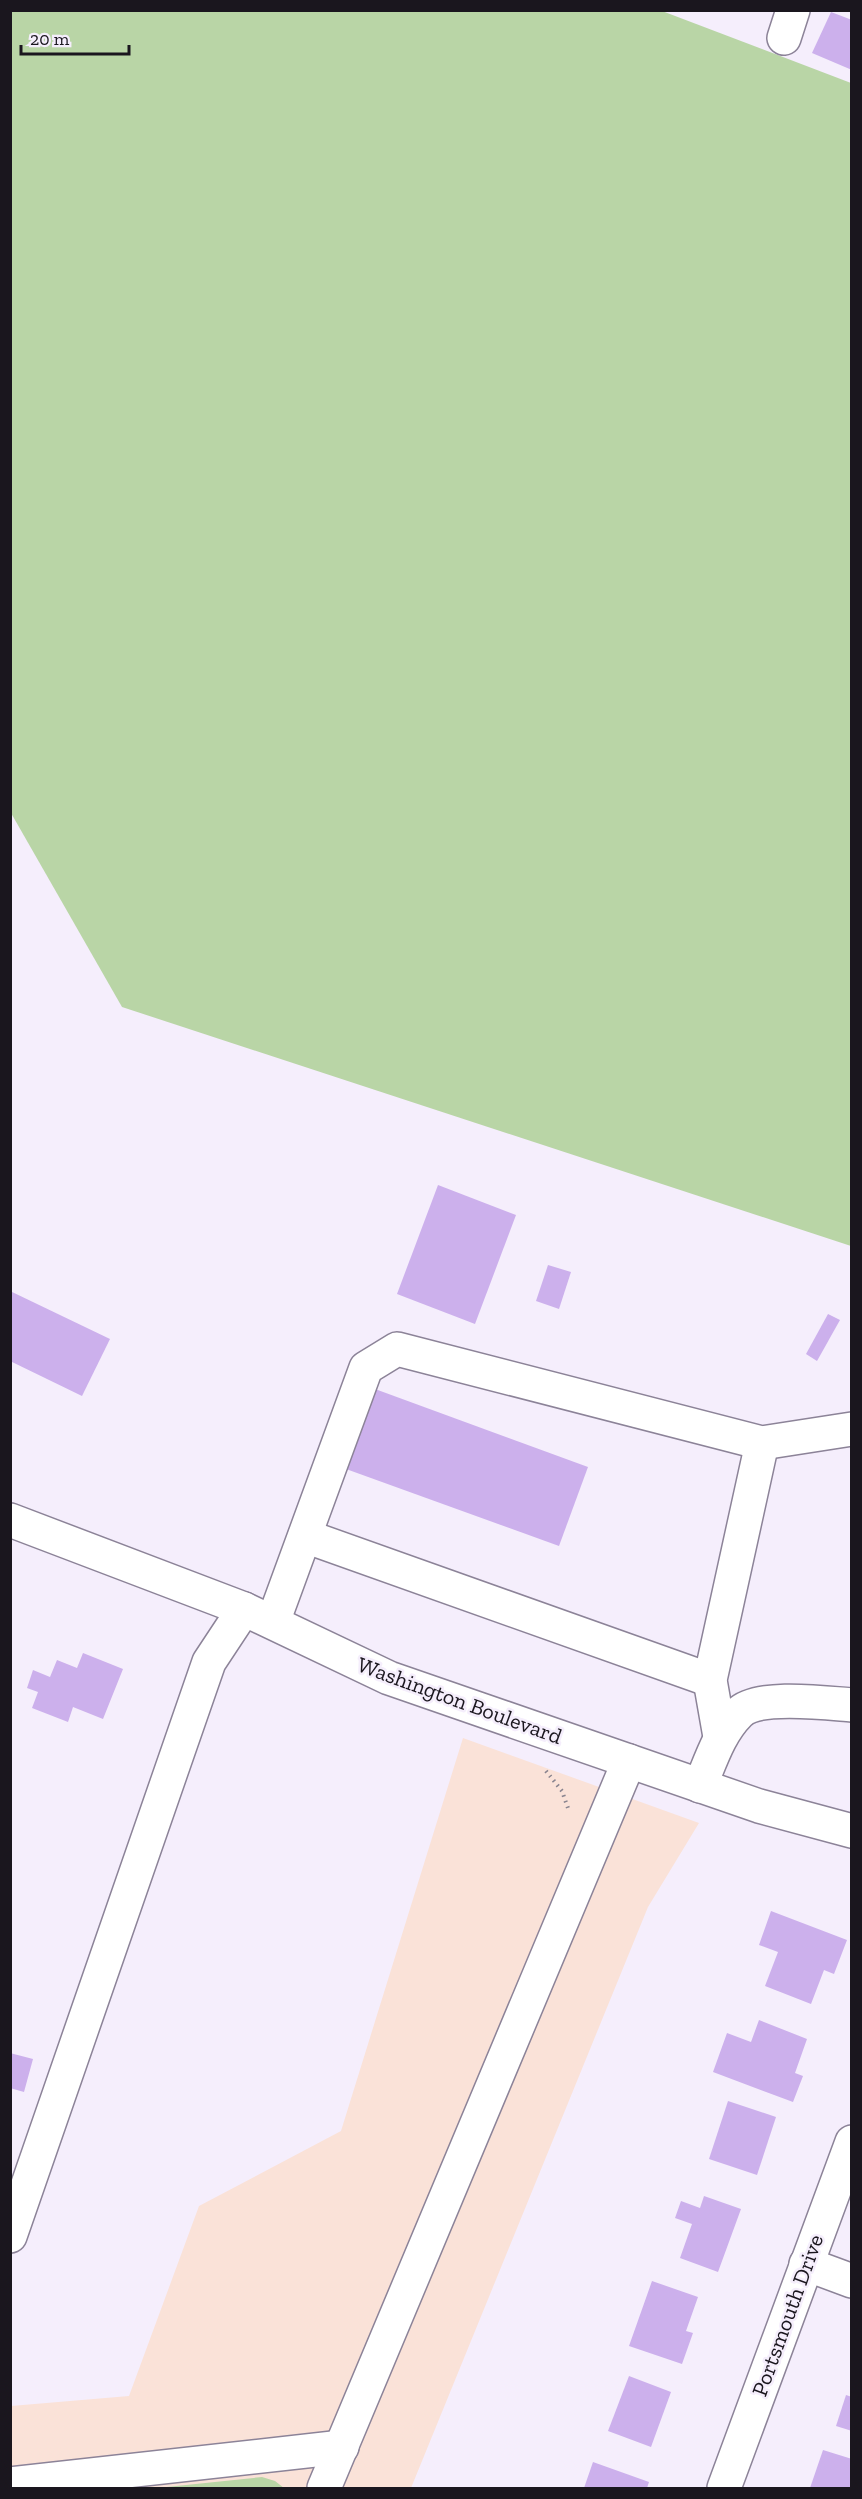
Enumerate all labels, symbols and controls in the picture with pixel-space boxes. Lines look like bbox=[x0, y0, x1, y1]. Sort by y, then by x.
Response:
scale bar bbox=[21, 18, 129, 56]
text: 20 m bbox=[30, 28, 70, 50]
street label: Washington Boulevard bbox=[354, 1651, 566, 1750]
street label: Portsmouth Drive bbox=[746, 2231, 829, 2400]

